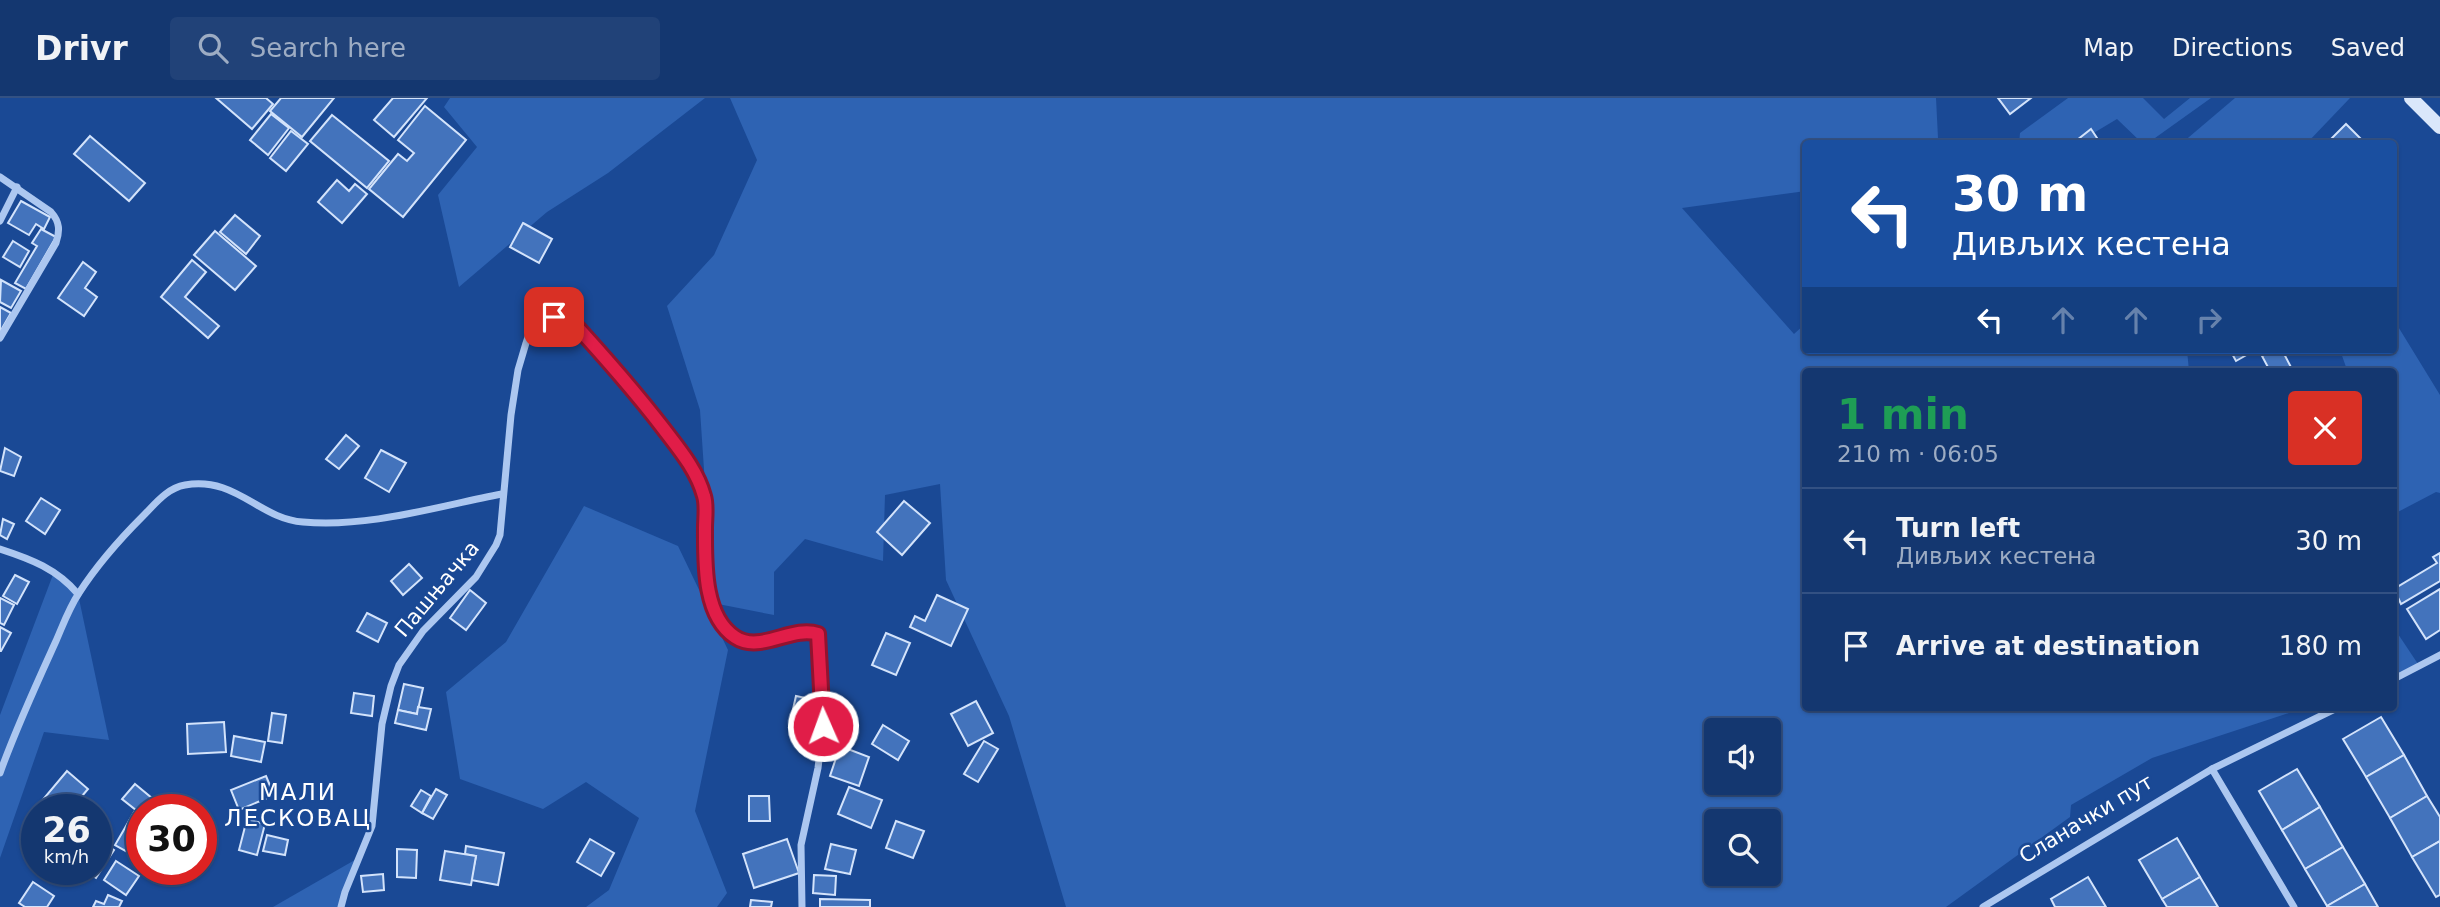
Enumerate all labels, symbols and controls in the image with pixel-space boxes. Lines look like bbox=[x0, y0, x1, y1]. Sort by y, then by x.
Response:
search box bbox=[170, 17, 660, 80]
text: Drivr bbox=[35, 29, 128, 68]
icon: search bbox=[194, 29, 232, 67]
text: Search here bbox=[250, 33, 406, 63]
text: Map bbox=[2083, 34, 2134, 62]
text: Directions bbox=[2172, 34, 2293, 62]
text: Saved bbox=[2331, 34, 2405, 62]
text: 30 m bbox=[1952, 166, 2088, 223]
icon: left bbox=[1837, 168, 1928, 259]
text: Дивљих кестена bbox=[1952, 225, 2231, 263]
pin bbox=[524, 287, 584, 347]
icon: arrive bbox=[535, 298, 573, 336]
icon: left bbox=[1971, 301, 2009, 339]
icon: ahead bbox=[2044, 301, 2082, 339]
icon: ahead bbox=[2117, 301, 2155, 339]
icon: right bbox=[2190, 301, 2228, 339]
text: 1 min bbox=[1837, 390, 1969, 439]
button: close bbox=[2288, 391, 2362, 465]
text: 210 m · 06:05 bbox=[1837, 441, 1999, 467]
text: Turn left bbox=[1896, 513, 2020, 543]
icon: left bbox=[1837, 522, 1875, 560]
text: 30 m bbox=[2295, 526, 2362, 556]
street label: Пашњачка bbox=[390, 536, 484, 642]
text: Дивљих кестена bbox=[1896, 543, 2096, 569]
icon: arrive bbox=[1837, 627, 1875, 665]
text: Arrive at destination bbox=[1896, 631, 2200, 661]
text: 180 m bbox=[2279, 631, 2362, 661]
position arrow bbox=[786, 689, 860, 763]
map controls bbox=[1704, 718, 1781, 886]
button: sound bbox=[1704, 718, 1781, 795]
street label: Сланачки пут bbox=[2015, 770, 2157, 868]
district label: МАЛИ ЛЕСКОВАЦ bbox=[224, 779, 372, 831]
speed limit sign: 30 bbox=[126, 794, 217, 885]
button: search bbox=[1704, 809, 1781, 886]
text: 26 bbox=[42, 810, 91, 850]
text: km/h bbox=[44, 846, 89, 867]

